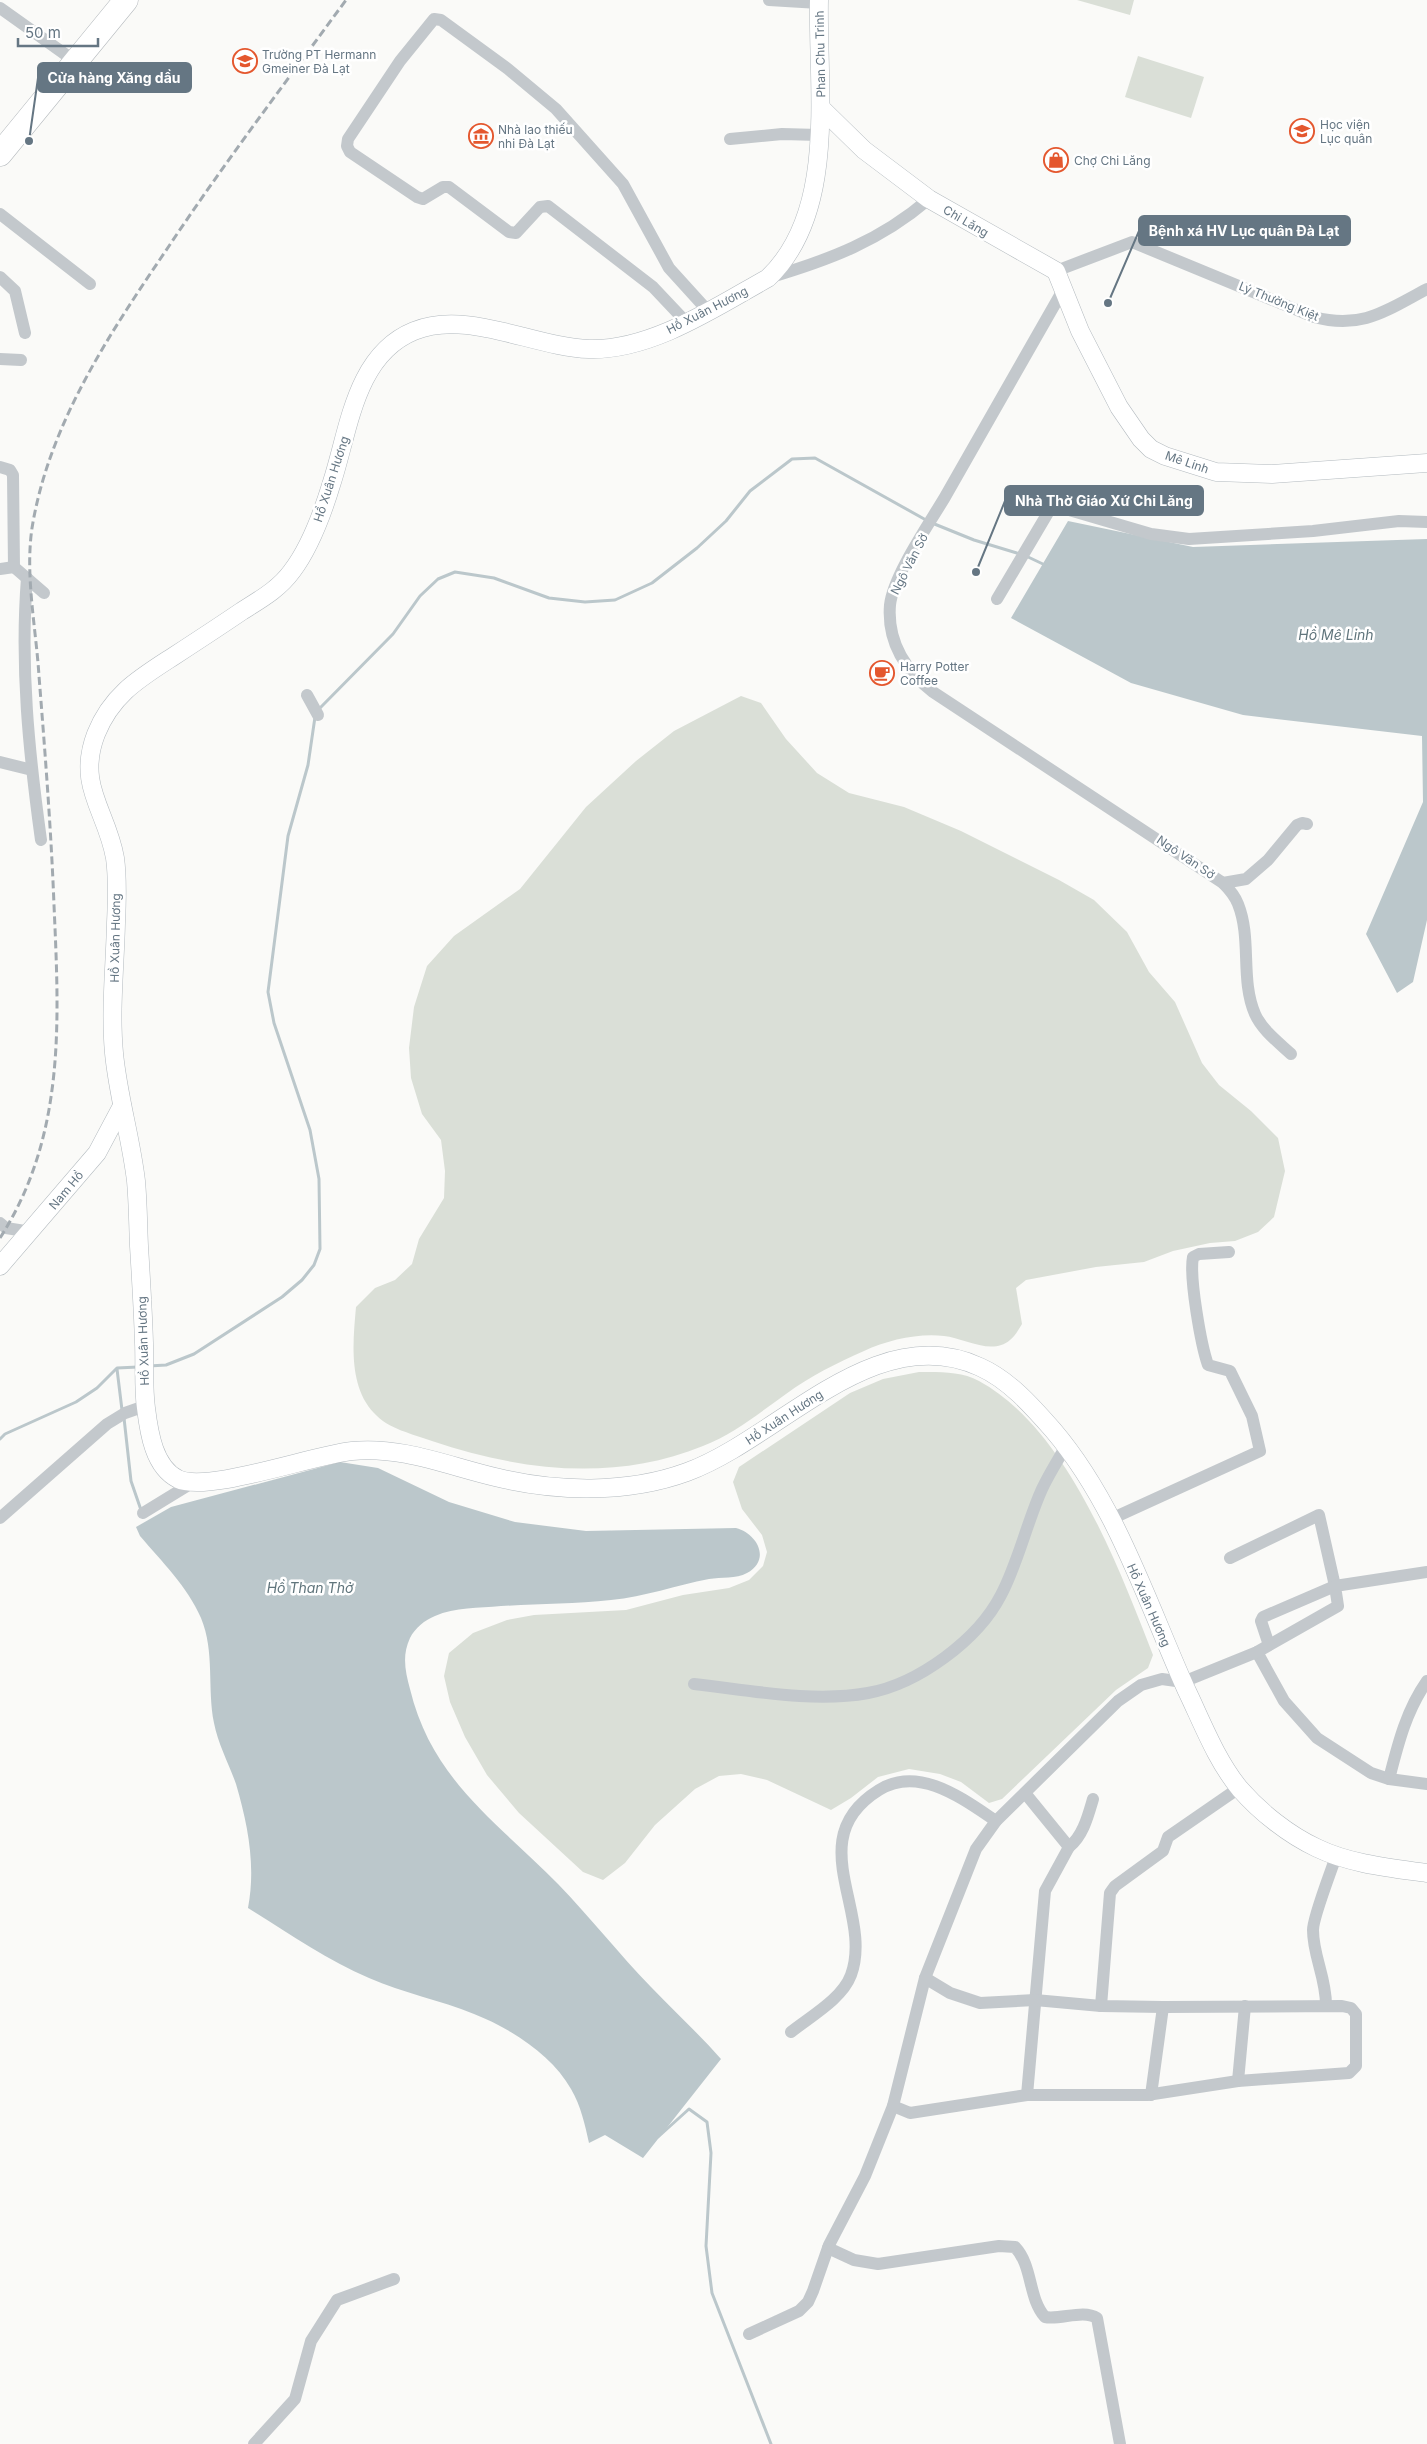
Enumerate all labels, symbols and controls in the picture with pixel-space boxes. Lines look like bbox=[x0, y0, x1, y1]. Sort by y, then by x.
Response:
street label: Phan Chu Trinh bbox=[812, 10, 828, 98]
scale bar bbox=[18, 15, 98, 47]
text: 50 m bbox=[25, 23, 61, 42]
place label: Trường PT Hermann Gmeiner Đà Lạt bbox=[262, 47, 376, 76]
school or university icon: Trường PT Hermann Gmeiner Đà Lạt bbox=[232, 48, 258, 74]
callout: Cửa hàng Xăng dầu bbox=[38, 63, 191, 92]
text: Cửa hàng Xăng dầu bbox=[48, 69, 180, 86]
place label: Học viện Lục quân bbox=[1320, 117, 1372, 146]
school or university icon: Học viện Lục quân bbox=[1289, 118, 1315, 144]
place label: Nhà lao thiếu nhi Đà Lạt bbox=[498, 122, 572, 151]
museum icon: Nhà lao thiếu nhi Đà Lạt bbox=[468, 123, 494, 149]
shop icon: Chợ Chi Lăng bbox=[1043, 147, 1069, 173]
place label: Chợ Chi Lăng bbox=[1074, 153, 1151, 168]
street label: Chi Lăng bbox=[941, 202, 991, 240]
callout: Bệnh xá HV Lục quân Đà Lạt bbox=[1139, 216, 1350, 245]
text: Bệnh xá HV Lục quân Đà Lạt bbox=[1149, 222, 1339, 239]
street label: Lý Thường Kiệt bbox=[1237, 278, 1321, 324]
street label: Hồ Xuân Hương bbox=[664, 283, 750, 337]
street label: Hồ Xuân Hương bbox=[310, 434, 352, 524]
street label: Mê Linh bbox=[1163, 448, 1211, 476]
callout: Nhà Thờ Giáo Xứ Chi Lăng bbox=[1005, 486, 1203, 515]
text: Nhà Thờ Giáo Xứ Chi Lăng bbox=[1015, 492, 1193, 509]
street label: Ngô Văn Sở bbox=[887, 531, 931, 597]
water label: Hồ Mê Linh bbox=[1298, 626, 1374, 643]
place label: Harry Potter Coffee bbox=[900, 659, 969, 688]
cafe icon: Harry Potter Coffee bbox=[869, 660, 895, 686]
street label: Ngô Văn Sở bbox=[1154, 832, 1218, 882]
street label: Hồ Xuân Hương bbox=[107, 893, 123, 983]
street label: Nam Hồ bbox=[46, 1168, 86, 1212]
street label: Hồ Xuân Hương bbox=[134, 1296, 152, 1386]
street label: Hồ Xuân Hương bbox=[742, 1386, 826, 1448]
street label: Hồ Xuân Hương bbox=[1124, 1561, 1174, 1649]
water label: Hồ Than Thở bbox=[267, 1579, 354, 1596]

